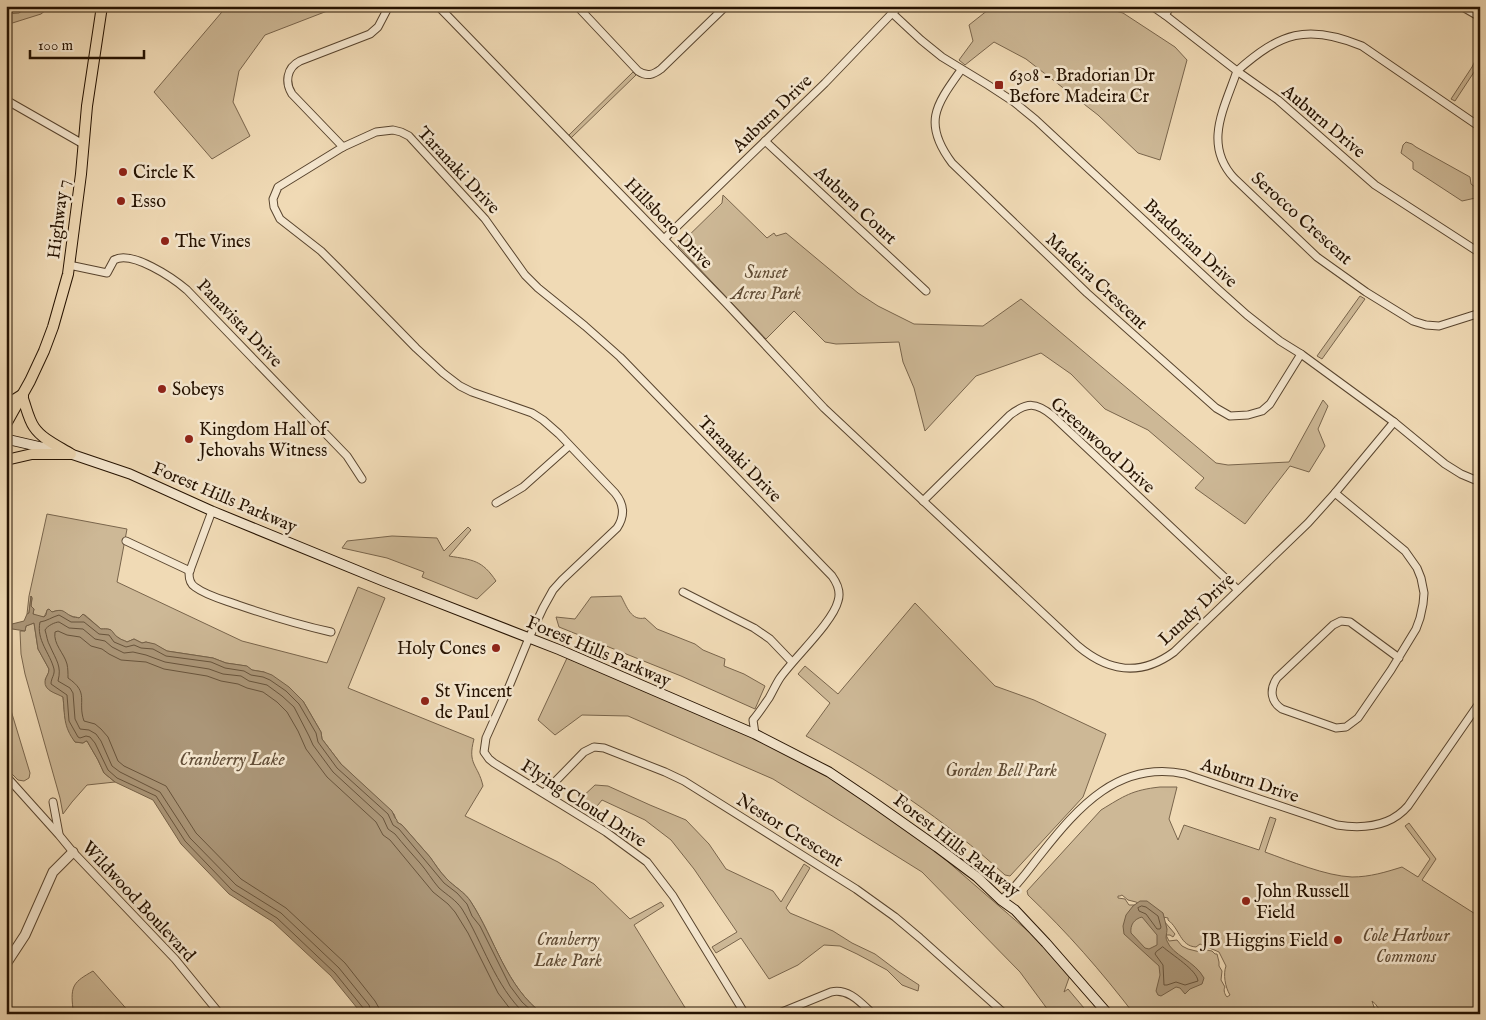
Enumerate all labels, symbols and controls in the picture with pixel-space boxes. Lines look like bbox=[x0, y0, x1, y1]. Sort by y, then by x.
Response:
scale bar bbox=[30, 28, 144, 60]
text: 100 m bbox=[38, 36, 74, 55]
place label: 6308 - Bradorian Dr Before Madeira Cr bbox=[1009, 65, 1155, 109]
street label: Auburn Drive bbox=[727, 70, 818, 159]
marker: 6308 - Bradorian Dr Before Madeira Cr bbox=[993, 79, 1005, 91]
street label: Auburn Drive bbox=[1276, 80, 1370, 164]
street label: Taranaki Drive bbox=[411, 122, 504, 220]
street label: Auburn Court bbox=[808, 161, 901, 250]
place label: Circle K bbox=[133, 162, 196, 185]
marker: Circle K bbox=[117, 166, 129, 178]
street label: Serocco Crescent bbox=[1246, 168, 1356, 271]
street label: Hillsboro Drive bbox=[619, 174, 717, 274]
street label: Highway 7 bbox=[43, 178, 76, 260]
place label: Esso bbox=[131, 191, 166, 214]
marker: Esso bbox=[115, 195, 127, 207]
street label: Bradorian Drive bbox=[1138, 195, 1242, 293]
street label: Madeira Crescent bbox=[1040, 229, 1152, 335]
place label: The Vines bbox=[175, 231, 251, 254]
marker: The Vines bbox=[159, 235, 171, 247]
park label: Sunset Acres Park bbox=[729, 262, 801, 306]
street label: Panavista Drive bbox=[191, 275, 287, 373]
place label: Sobeys bbox=[172, 379, 224, 402]
marker: Sobeys bbox=[156, 383, 168, 395]
street label: Greenwood Drive bbox=[1045, 393, 1159, 499]
street label: Taranaki Drive bbox=[692, 412, 786, 508]
place label: Kingdom Hall of Jehovahs Witness bbox=[197, 419, 330, 463]
marker: Kingdom Hall of Jehovahs Witness bbox=[183, 433, 195, 445]
street label: Forest Hills Parkway bbox=[149, 458, 300, 539]
street label: Lundy Drive bbox=[1154, 569, 1240, 651]
street label: Forest Hills Parkway bbox=[523, 612, 674, 693]
place label: Holy Cones bbox=[397, 638, 486, 661]
marker: Holy Cones bbox=[490, 642, 502, 654]
place label: St Vincent de Paul bbox=[435, 681, 512, 725]
marker: St Vincent de Paul bbox=[419, 695, 431, 707]
water label: Cranberry Lake bbox=[179, 748, 285, 772]
street label: Auburn Drive bbox=[1196, 754, 1302, 809]
street label: Flying Cloud Drive bbox=[516, 755, 650, 853]
park label: Gorden Bell Park bbox=[945, 760, 1057, 783]
street label: Nestor Crescent bbox=[732, 789, 847, 873]
street label: Forest Hills Parkway bbox=[888, 789, 1024, 903]
street label: Wildwood Boulevard bbox=[76, 837, 200, 967]
place label: John Russell Field bbox=[1254, 881, 1349, 925]
marker: John Russell Field bbox=[1240, 895, 1252, 907]
park label: Cole Harbour Commons bbox=[1363, 925, 1450, 969]
park label: Cranberry Lake Park bbox=[533, 929, 602, 973]
place label: JB Higgins Field bbox=[1199, 930, 1328, 953]
marker: JB Higgins Field bbox=[1332, 934, 1344, 946]

